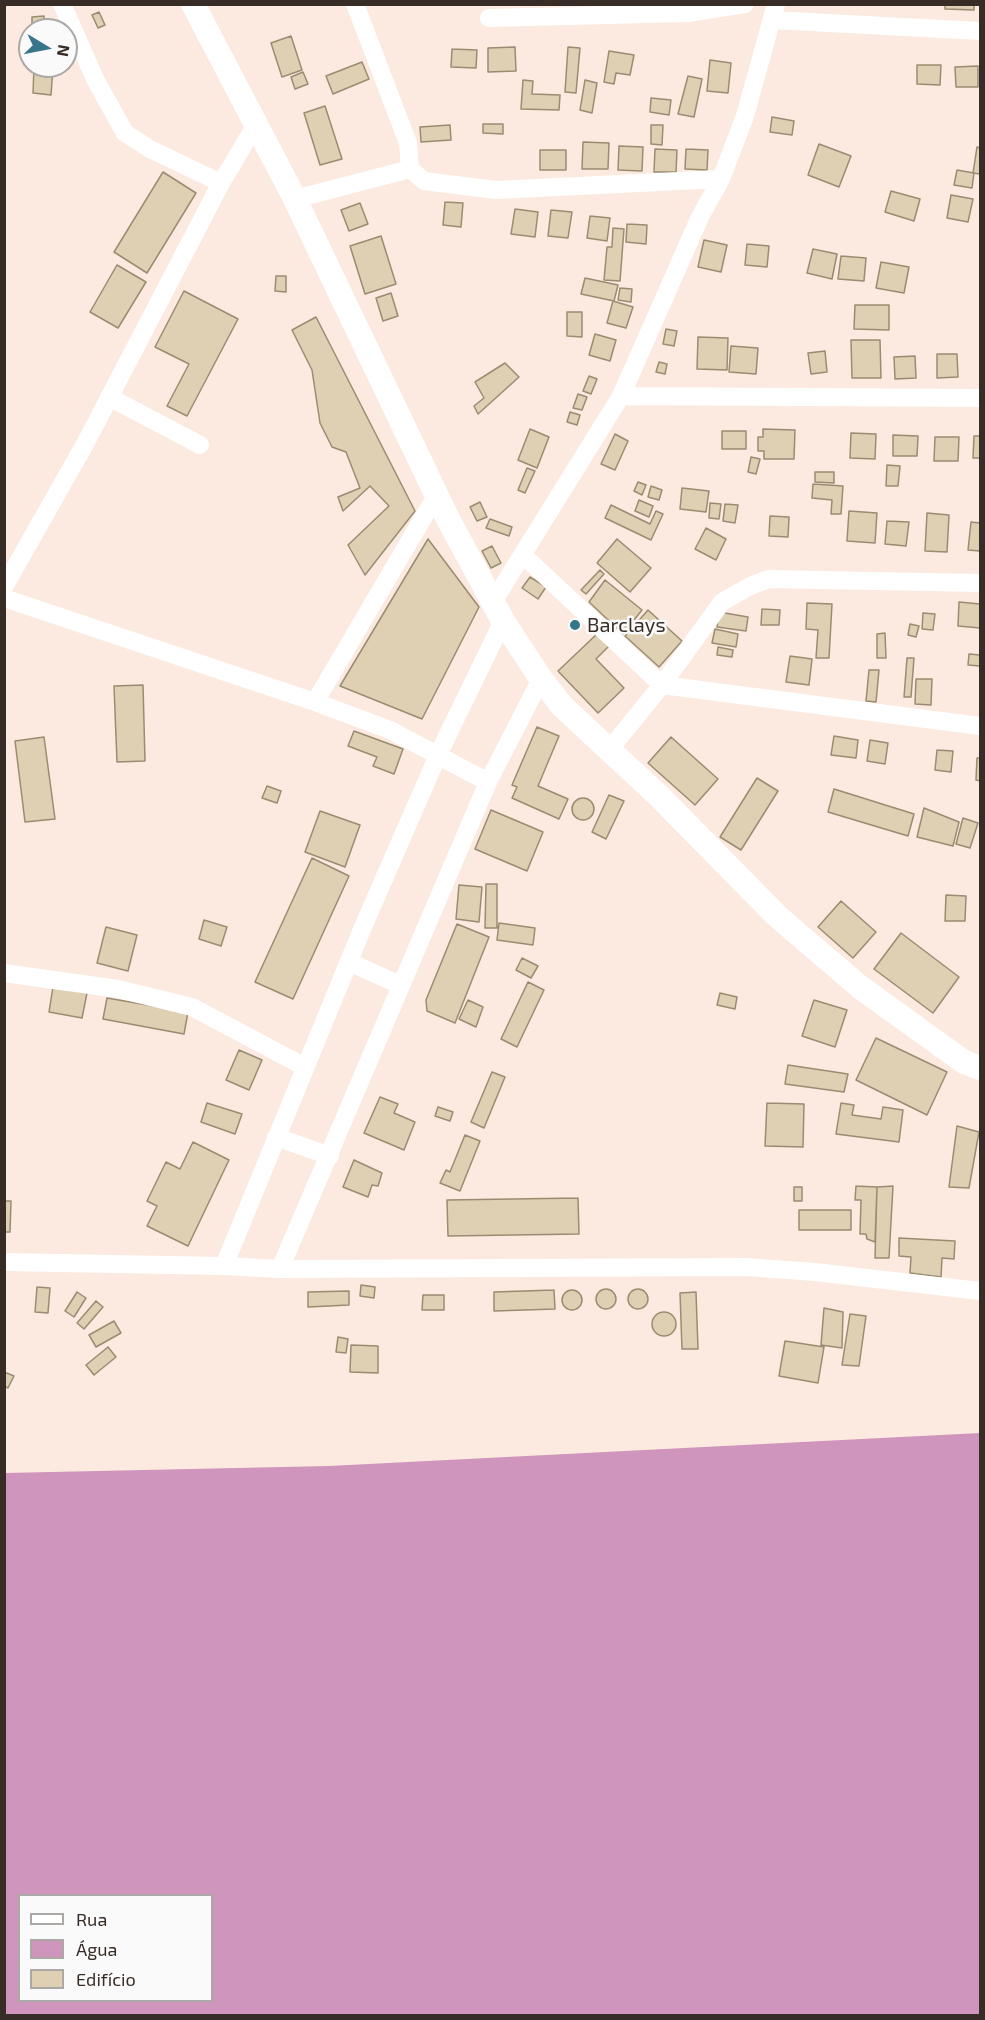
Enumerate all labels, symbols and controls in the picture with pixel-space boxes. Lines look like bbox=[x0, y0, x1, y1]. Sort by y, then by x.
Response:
north arrow bbox=[18, 18, 78, 78]
text: N bbox=[54, 44, 75, 58]
place label: Barclays bbox=[587, 613, 666, 637]
marker: Barclays bbox=[568, 618, 582, 632]
legend bbox=[18, 1894, 213, 2002]
text: Rua bbox=[76, 1908, 107, 1930]
text: Água bbox=[76, 1938, 117, 1960]
text: Edifício bbox=[76, 1968, 136, 1990]

